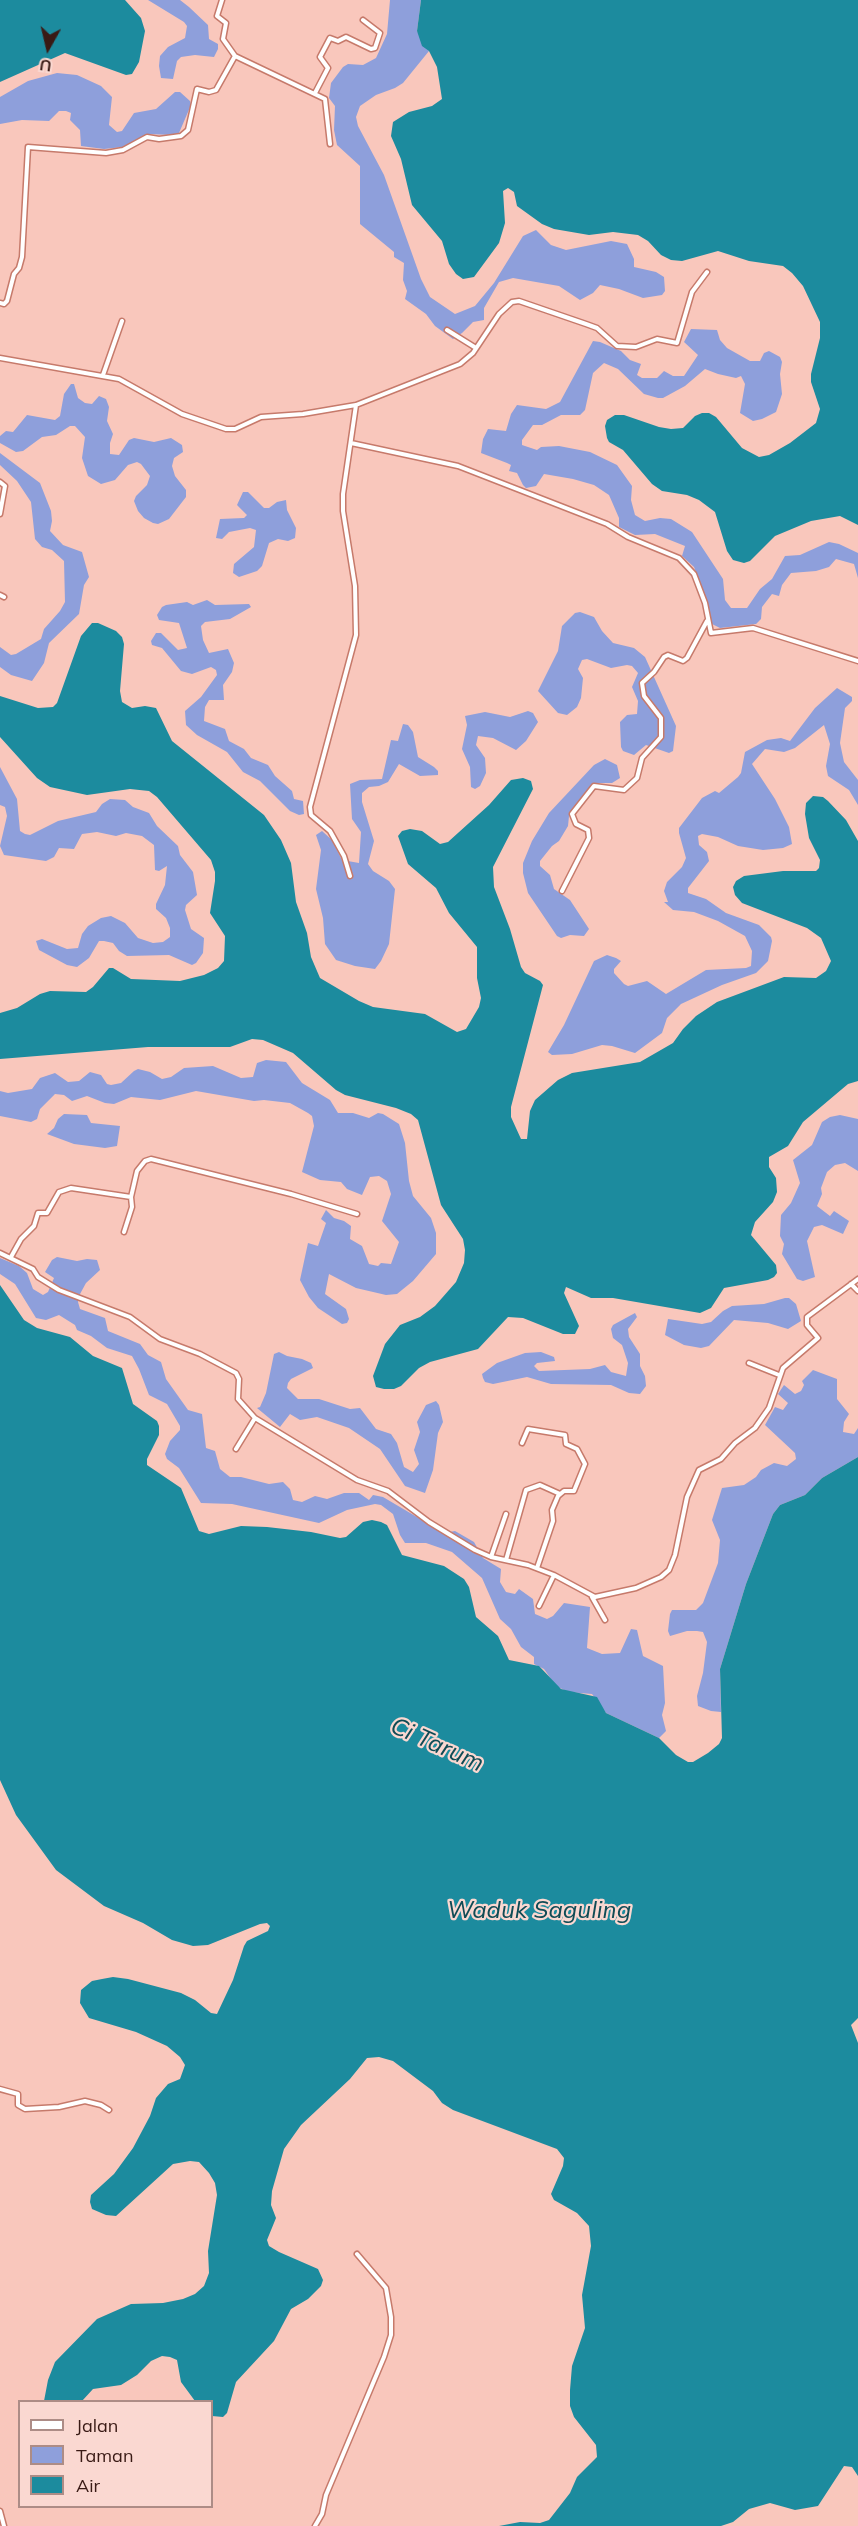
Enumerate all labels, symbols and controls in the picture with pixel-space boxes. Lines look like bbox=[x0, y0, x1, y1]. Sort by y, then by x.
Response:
north arrow bbox=[18, 18, 78, 78]
text: U bbox=[38, 55, 53, 77]
water label: Ci Tarum bbox=[386, 1712, 488, 1778]
water label: Waduk Saguling bbox=[447, 1897, 631, 1925]
legend bbox=[18, 2400, 213, 2508]
text: Jalan bbox=[76, 2414, 118, 2437]
text: Taman bbox=[76, 2444, 133, 2467]
text: Air bbox=[76, 2474, 100, 2497]

